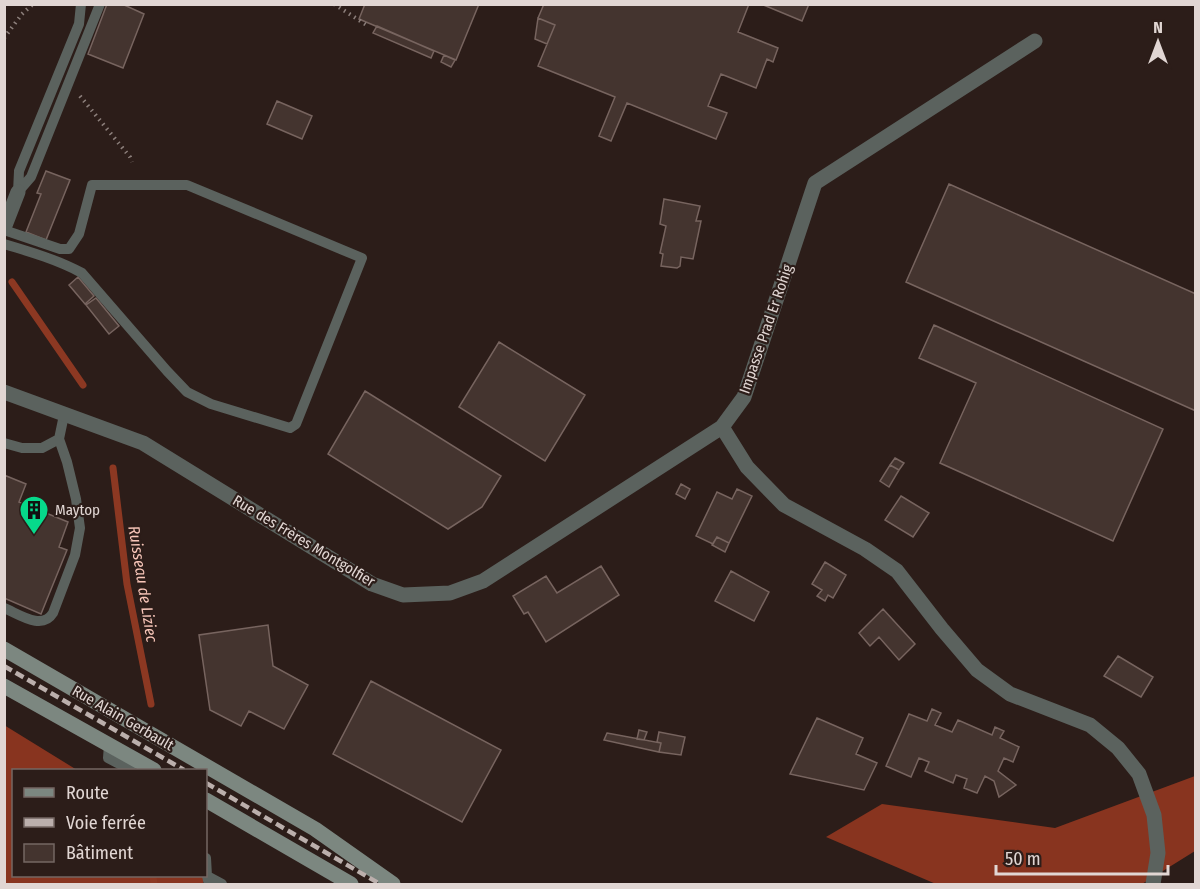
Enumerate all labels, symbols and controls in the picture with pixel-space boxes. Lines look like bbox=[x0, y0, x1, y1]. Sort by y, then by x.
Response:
north arrow bbox=[1128, 12, 1188, 72]
text: N bbox=[1153, 18, 1163, 37]
street label: Impasse Prad Er Rohig bbox=[735, 262, 797, 396]
street label: Rue des Frères Montgolfier bbox=[229, 491, 379, 591]
building icon: Maytop bbox=[18, 494, 50, 536]
place label: Maytop bbox=[55, 501, 100, 519]
water label: Ruisseau de Liziec bbox=[124, 524, 162, 644]
street label: Rue Alain Gerbault bbox=[69, 682, 177, 754]
legend bbox=[12, 769, 207, 877]
text: Route bbox=[66, 782, 109, 804]
text: Voie ferrée bbox=[66, 812, 146, 834]
scale bar bbox=[996, 838, 1168, 876]
text: Bâtiment bbox=[66, 842, 133, 864]
text: 50 m bbox=[1005, 848, 1041, 870]

